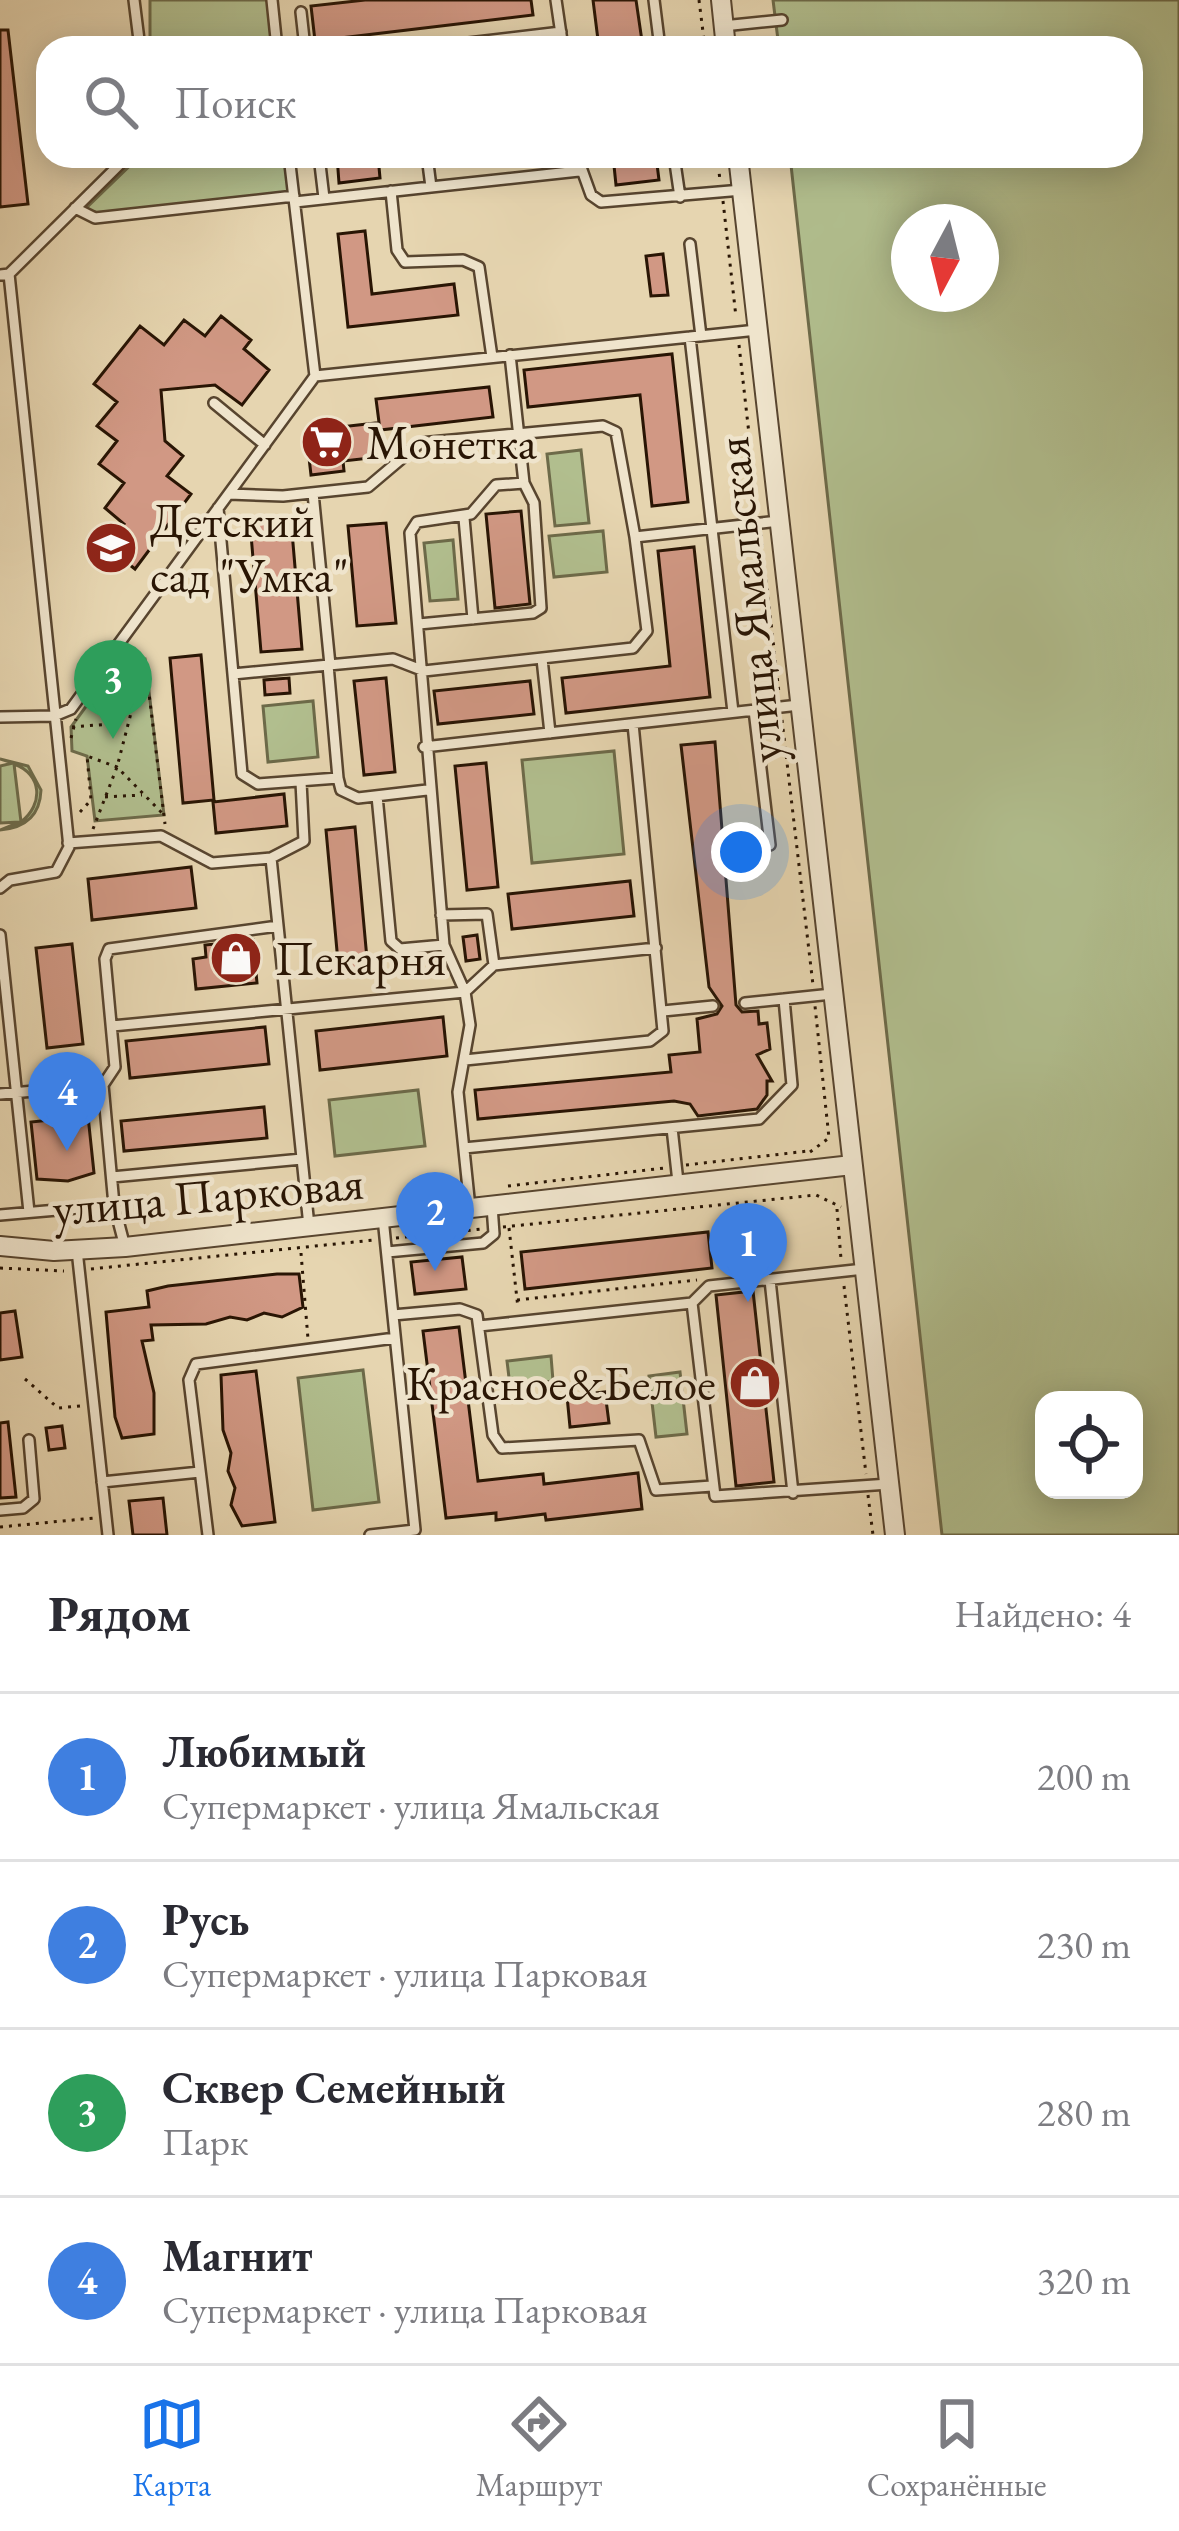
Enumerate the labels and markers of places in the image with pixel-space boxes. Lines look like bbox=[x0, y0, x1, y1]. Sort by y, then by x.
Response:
place label: Монетка bbox=[366, 411, 538, 473]
supermarket icon: Монетка bbox=[299, 414, 355, 470]
place label: Детский сад "Умка" bbox=[150, 489, 349, 606]
school or university icon: Детский сад "Умка" bbox=[83, 520, 139, 576]
pin: 3 bbox=[74, 640, 152, 739]
place label: Пекарня bbox=[275, 927, 446, 989]
shop icon: Пекарня bbox=[208, 930, 264, 986]
pin: 4 bbox=[28, 1052, 106, 1151]
pin: 2 bbox=[396, 1172, 474, 1271]
pin: 1 bbox=[709, 1203, 787, 1302]
place label: Красное&Белое bbox=[406, 1352, 716, 1414]
shop icon: Красное&Белое bbox=[727, 1355, 783, 1411]

